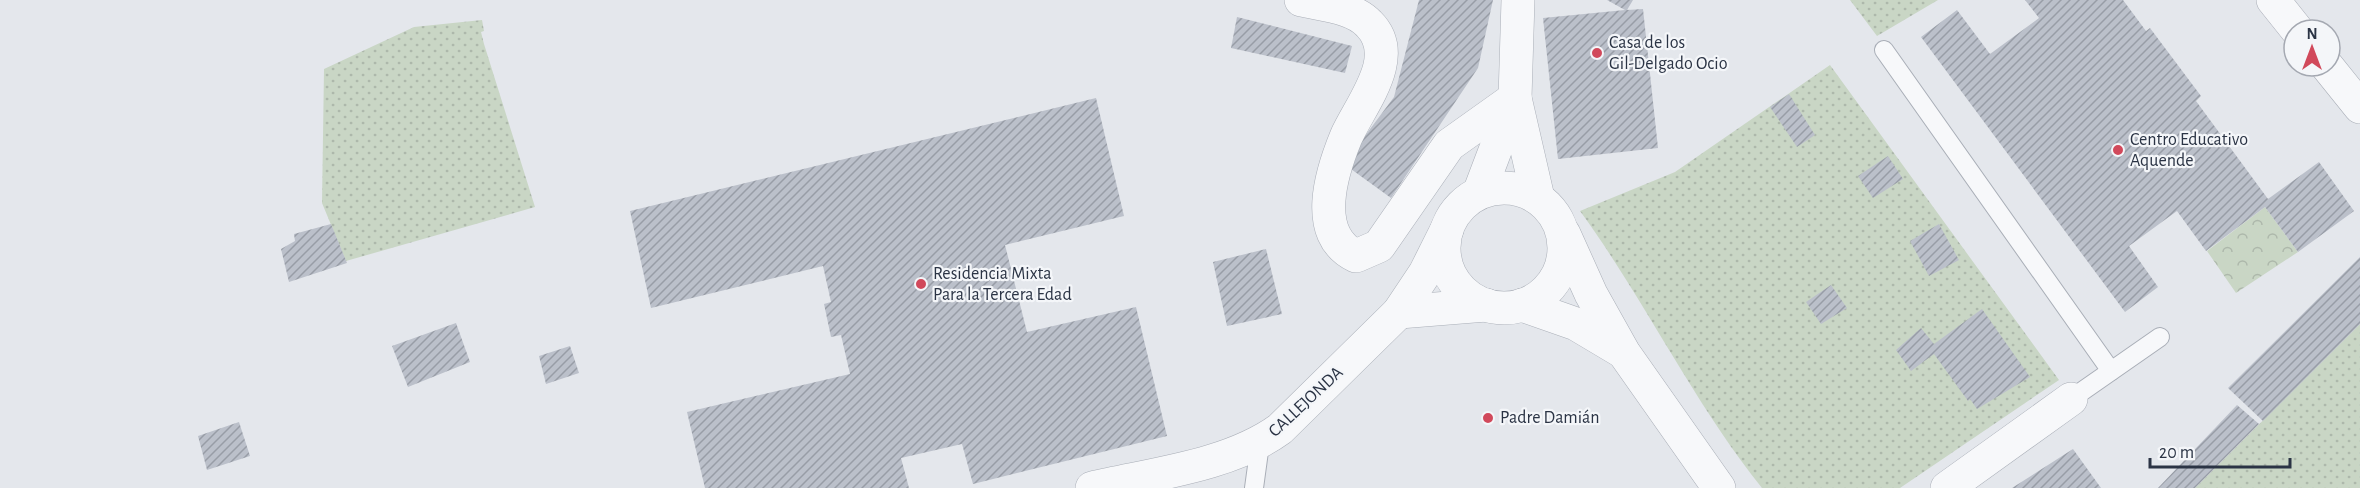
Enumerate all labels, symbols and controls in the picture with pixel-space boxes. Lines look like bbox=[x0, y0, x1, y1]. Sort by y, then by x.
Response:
north arrow bbox=[2282, 18, 2342, 78]
text: N bbox=[2306, 26, 2318, 42]
place label: Casa de los Gil-Delgado Ocio bbox=[1609, 34, 1728, 73]
marker: Casa de los Gil-Delgado Ocio bbox=[1590, 46, 1604, 60]
place label: Centro Educativo Aquende bbox=[2130, 131, 2248, 170]
marker: Centro Educativo Aquende bbox=[2111, 143, 2125, 157]
place label: Residencia Mixta Para la Tercera Edad bbox=[933, 265, 1072, 304]
marker: Residencia Mixta Para la Tercera Edad bbox=[914, 277, 928, 291]
street label: CALLEJONDA bbox=[1265, 363, 1347, 441]
place label: Padre Damián bbox=[1500, 409, 1600, 427]
marker: Padre Damián bbox=[1481, 411, 1495, 425]
scale bar bbox=[2150, 431, 2290, 469]
text: 20 m bbox=[2159, 444, 2194, 462]

